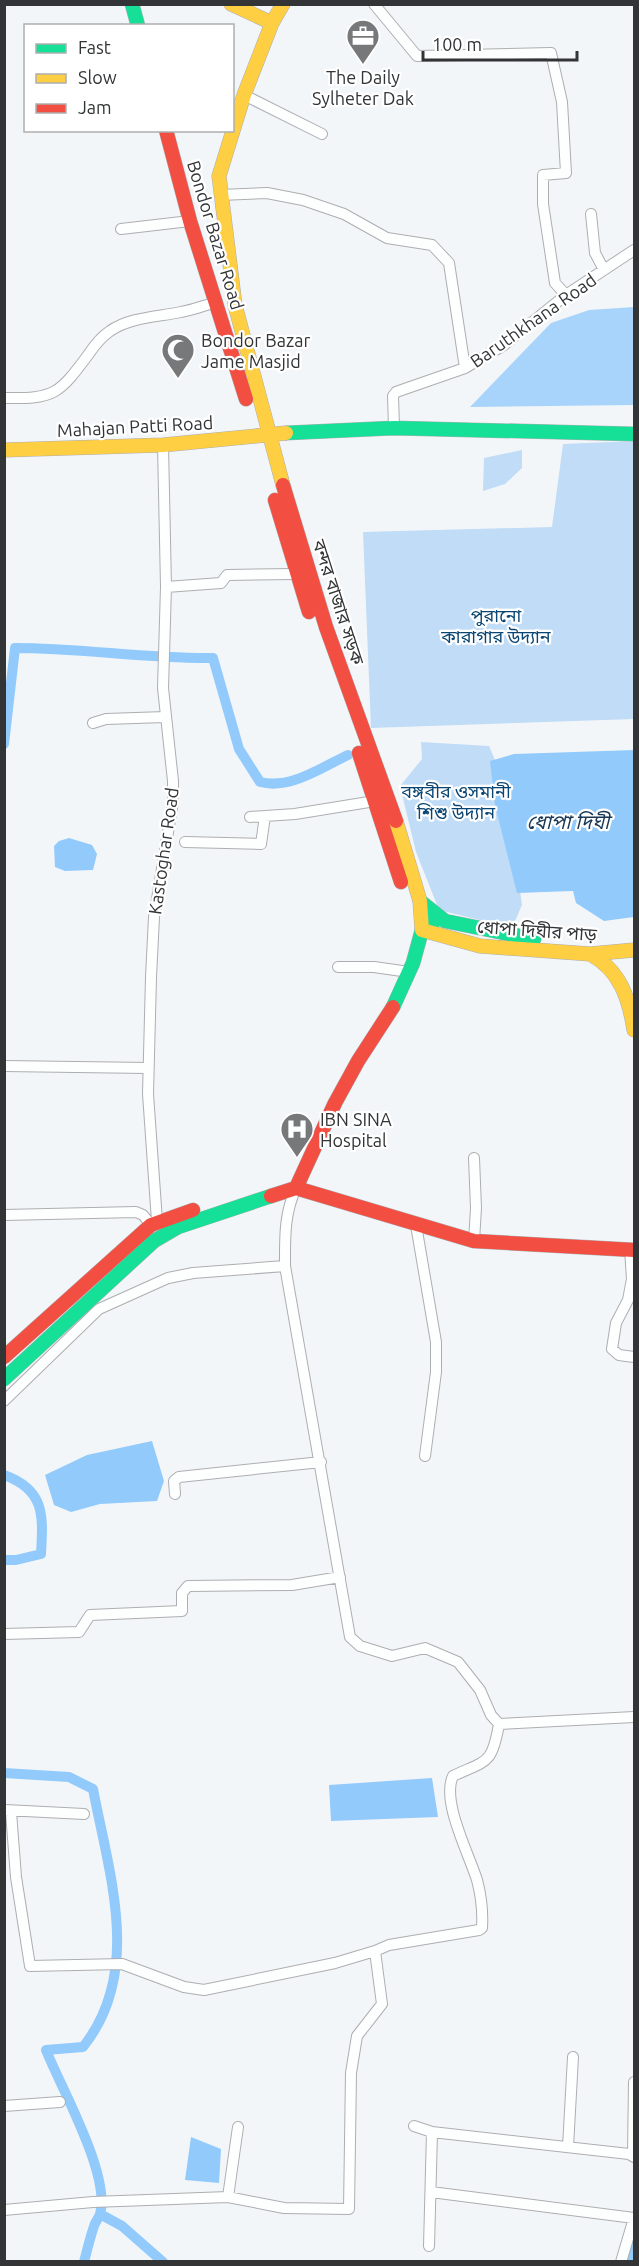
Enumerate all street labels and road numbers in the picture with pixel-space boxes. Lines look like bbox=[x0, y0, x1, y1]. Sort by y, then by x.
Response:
street label: Bondor Bazar Road bbox=[184, 158, 248, 312]
street label: Baruthkhana Road bbox=[466, 269, 600, 371]
street label: Mahajan Patti Road bbox=[56, 412, 214, 440]
street label: বন্দর বাজার সড়ক bbox=[309, 536, 369, 667]
street label: Kastoghar Road bbox=[144, 786, 182, 916]
street label: ধোপা দিঘীর পাড় bbox=[477, 916, 598, 944]

